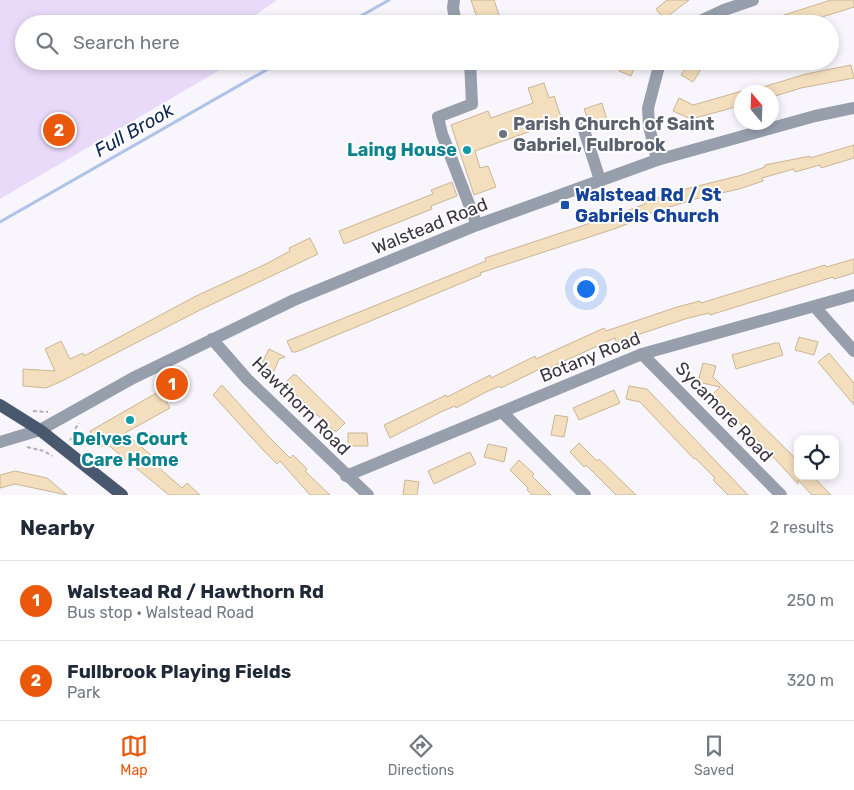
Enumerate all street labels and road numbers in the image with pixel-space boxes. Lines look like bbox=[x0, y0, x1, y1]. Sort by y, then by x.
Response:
street label: Walstead Road bbox=[369, 193, 491, 259]
street label: Botany Road bbox=[537, 327, 643, 387]
street label: Hawthorn Road bbox=[247, 352, 355, 460]
street label: Sycamore Road bbox=[671, 357, 777, 467]

